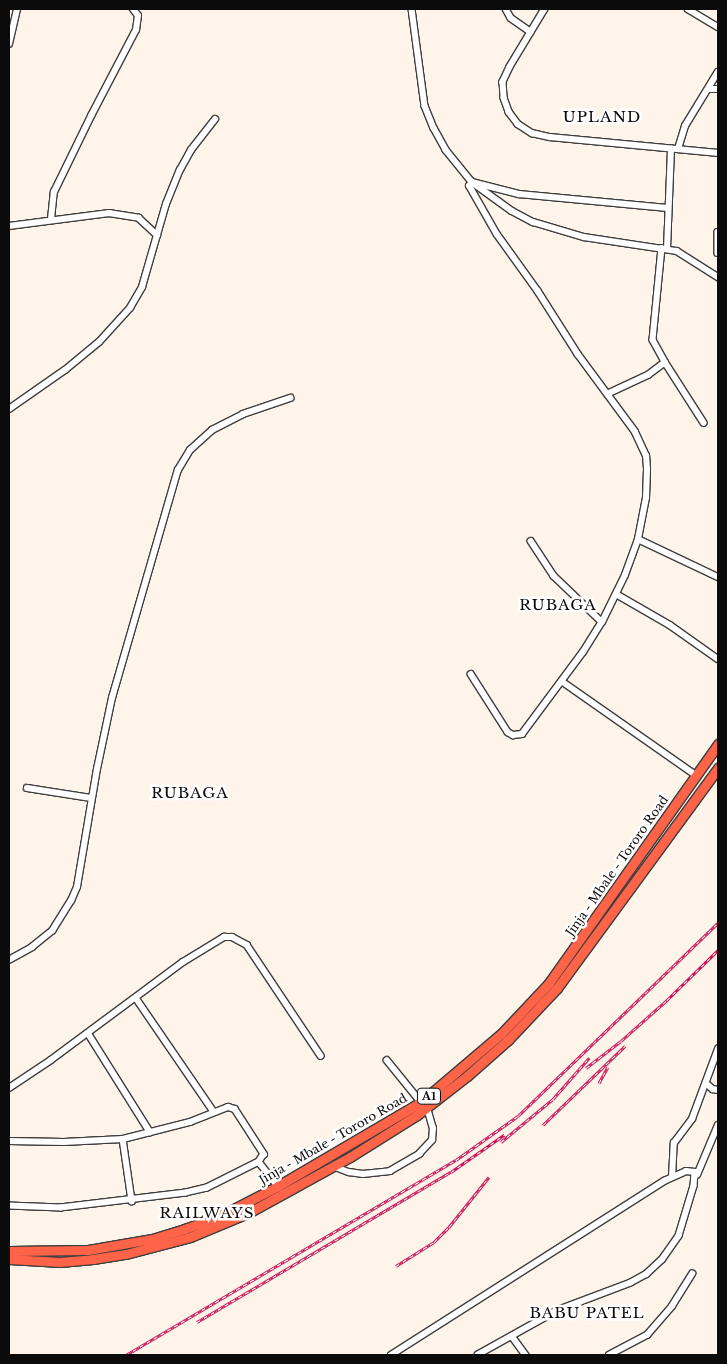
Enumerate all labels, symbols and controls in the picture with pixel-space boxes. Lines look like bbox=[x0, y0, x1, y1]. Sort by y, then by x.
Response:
district label: UPLAND bbox=[562, 108, 642, 126]
district label: RUBAGA bbox=[519, 596, 597, 614]
district label: RUBAGA bbox=[151, 784, 229, 802]
street label: Jinja - Mbale - Tororo Road bbox=[563, 793, 671, 939]
road number: A1 bbox=[416, 1088, 442, 1104]
street label: Jinja - Mbale - Tororo Road bbox=[256, 1091, 410, 1187]
district label: RAILWAYS bbox=[159, 1204, 255, 1222]
district label: BABU PATEL bbox=[528, 1304, 646, 1322]

